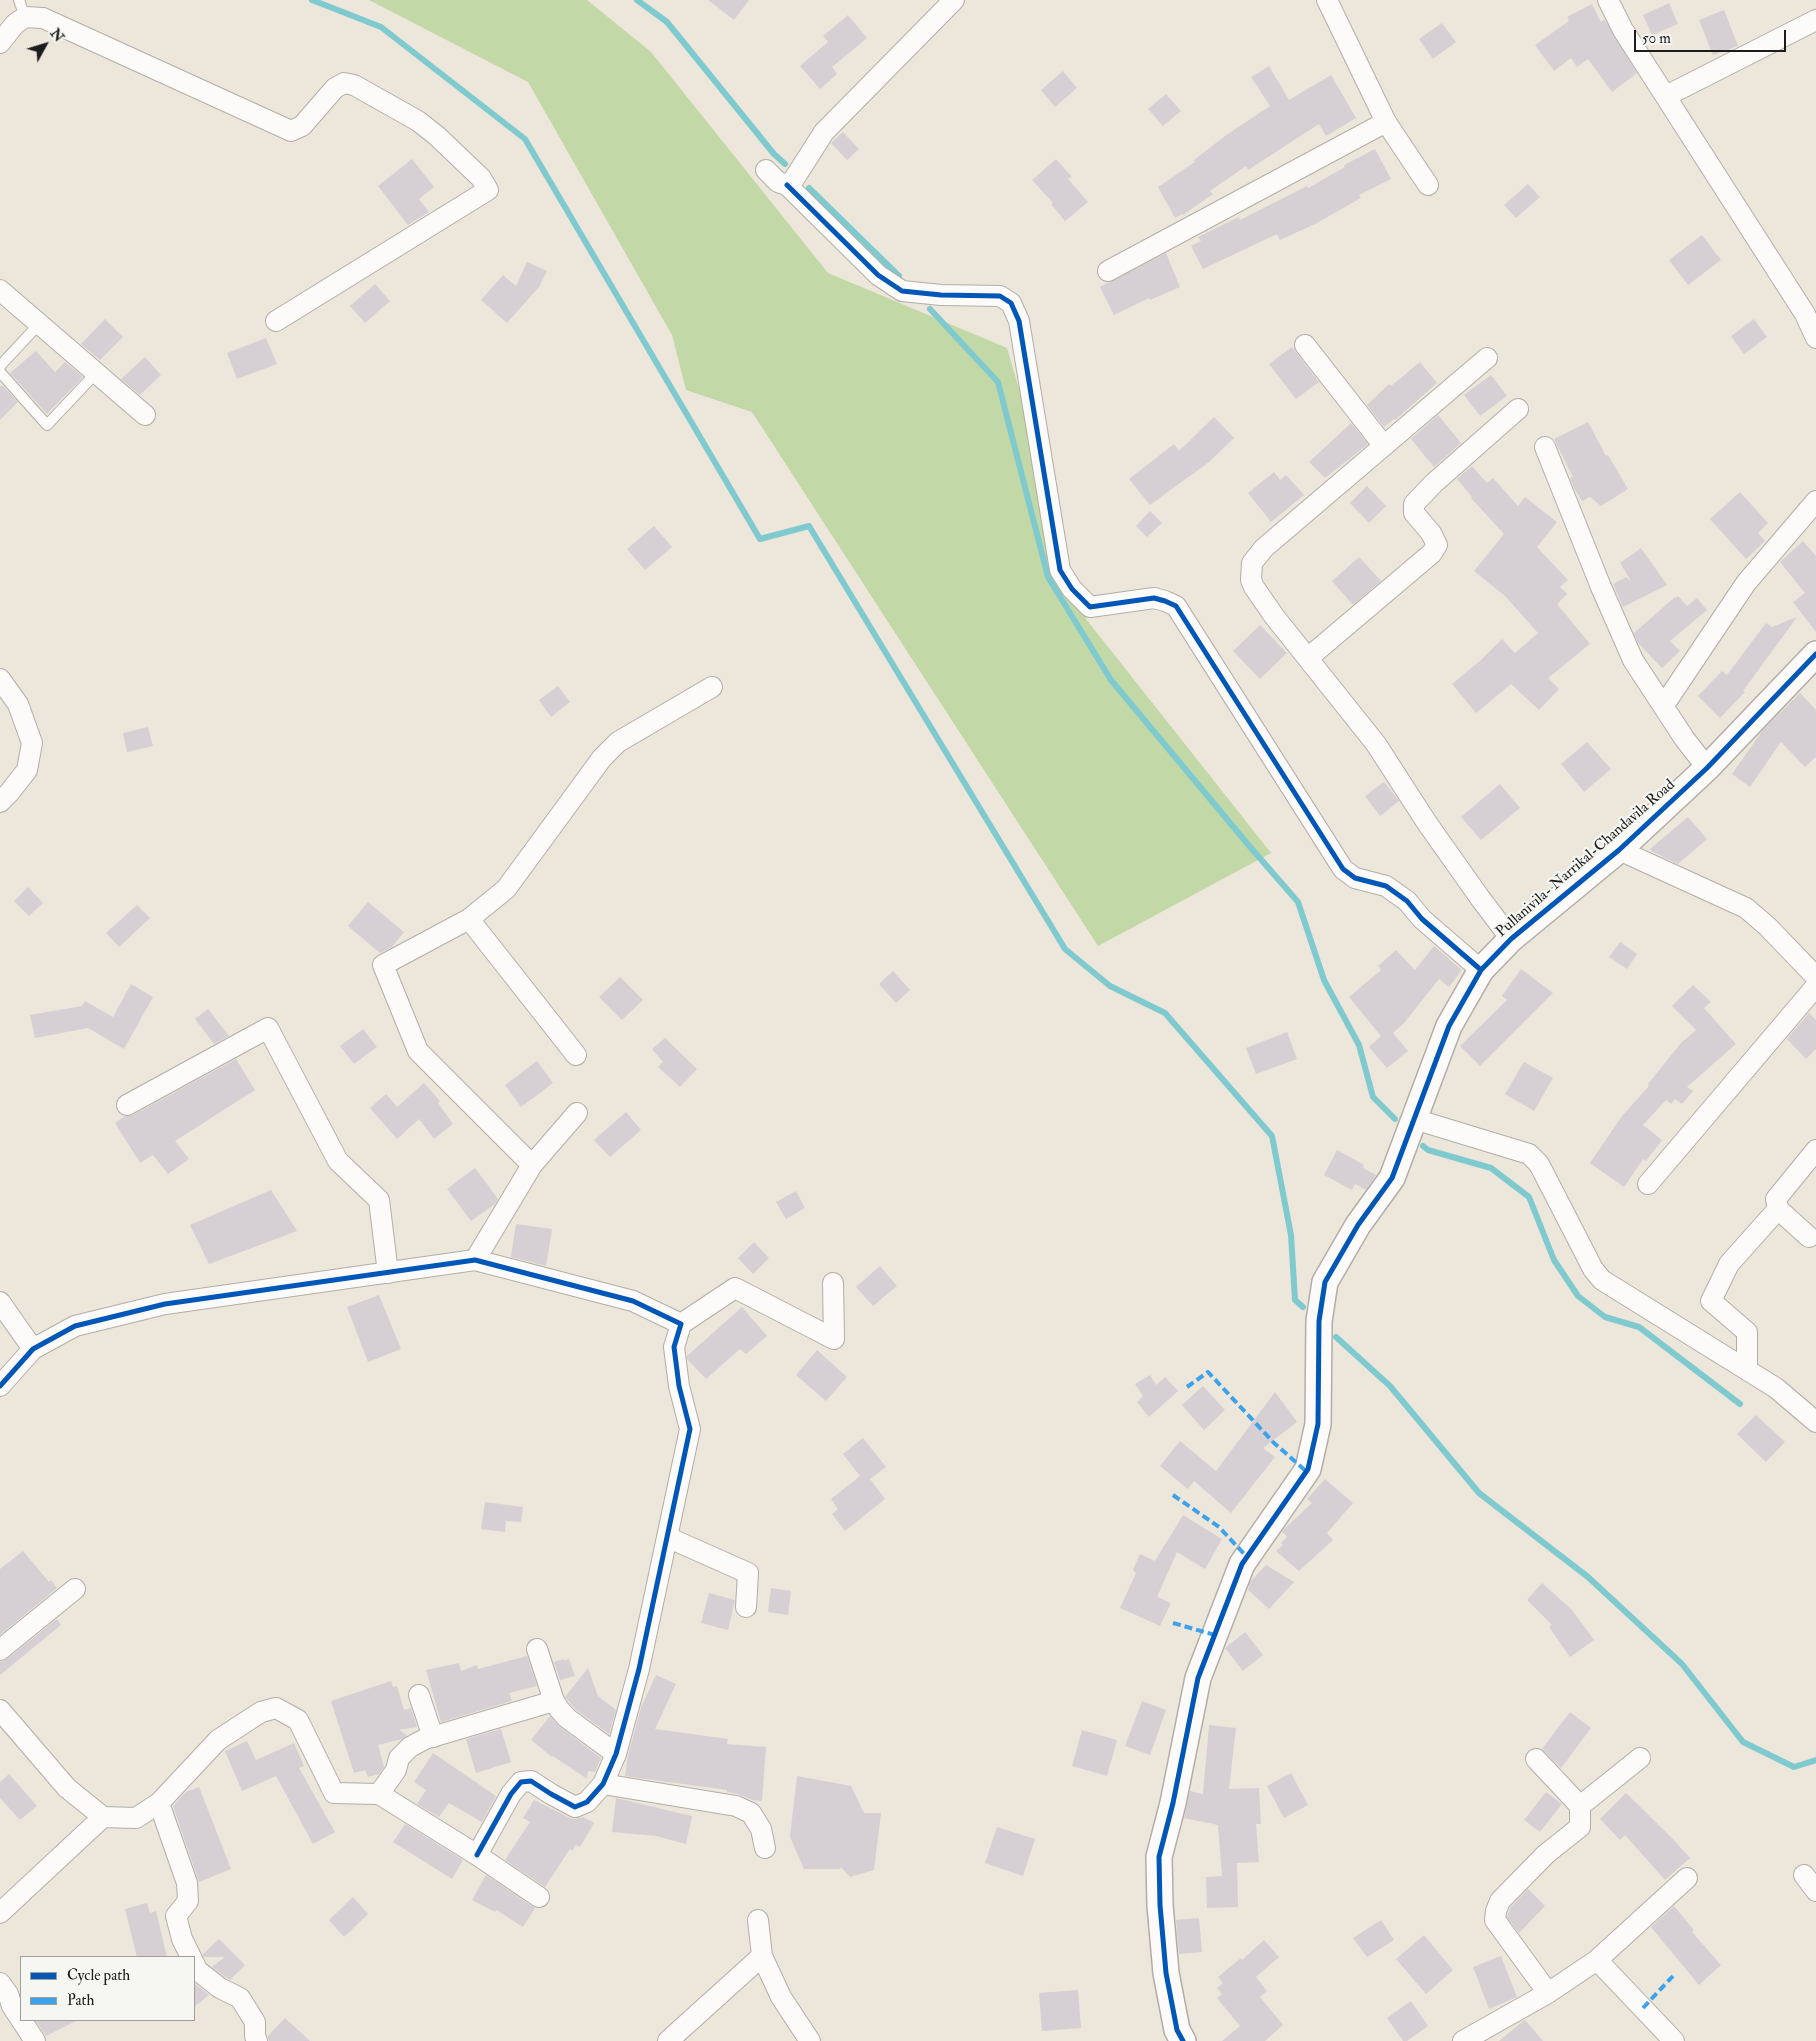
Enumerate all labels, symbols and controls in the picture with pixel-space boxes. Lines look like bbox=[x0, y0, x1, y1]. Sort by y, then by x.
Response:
north arrow bbox=[20, 20, 70, 70]
scale bar bbox=[1636, 20, 1788, 52]
text: N bbox=[46, 25, 68, 45]
text: 50 m bbox=[1642, 29, 1671, 48]
street label: Pullanivila- Narrikal-Chandavila Road bbox=[1493, 776, 1679, 942]
legend bbox=[20, 1956, 195, 2021]
text: Cycle path bbox=[67, 1966, 130, 1985]
text: Path bbox=[67, 1991, 94, 2010]

